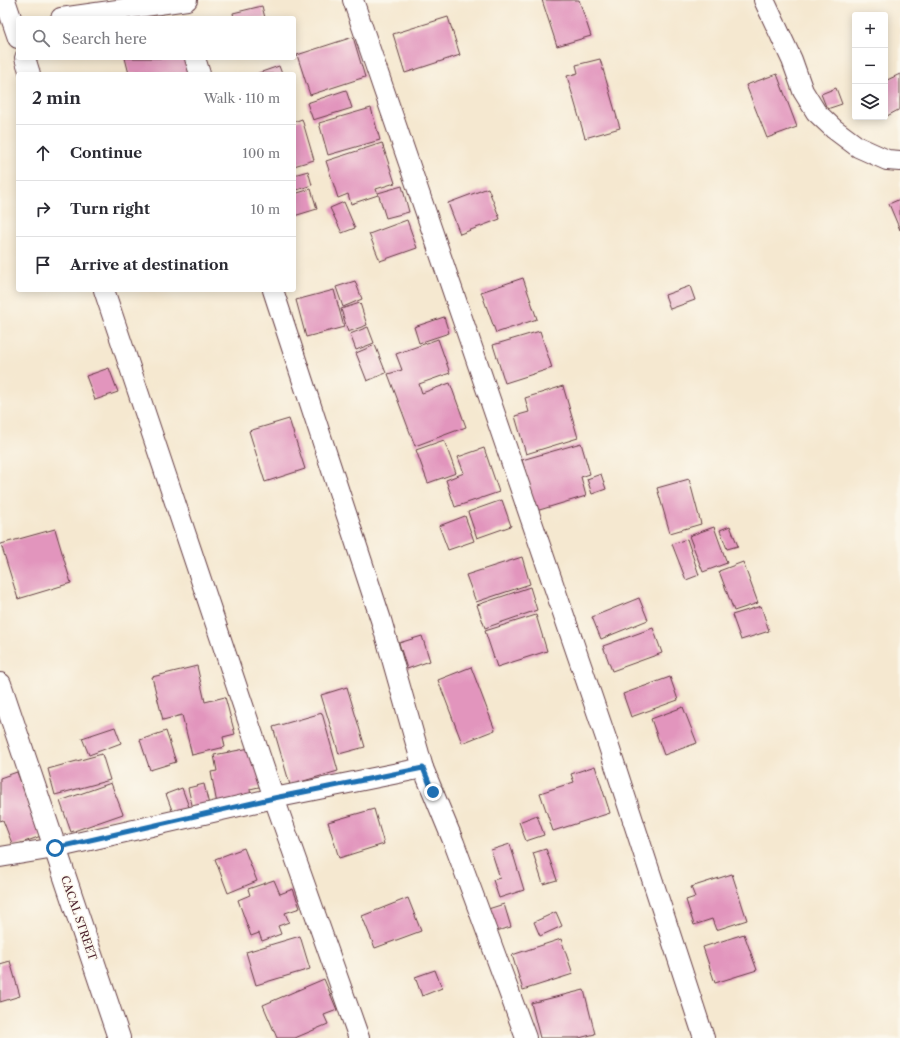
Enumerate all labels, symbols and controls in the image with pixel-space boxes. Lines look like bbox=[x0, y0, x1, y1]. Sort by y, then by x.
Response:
map controls bbox=[852, 12, 888, 120]
button: + bbox=[852, 12, 888, 48]
search box bbox=[16, 16, 296, 60]
icon: search bbox=[30, 27, 52, 49]
text: Search here bbox=[62, 29, 147, 48]
button: − bbox=[852, 48, 888, 84]
button: layers bbox=[852, 84, 888, 120]
text: 2 min bbox=[32, 88, 81, 108]
text: Walk · 110 m bbox=[204, 90, 280, 106]
icon: ahead bbox=[32, 142, 54, 164]
text: Continue bbox=[70, 143, 142, 162]
text: 100 m bbox=[242, 145, 280, 161]
icon: right bbox=[32, 198, 54, 220]
text: Turn right bbox=[70, 199, 150, 218]
text: 10 m bbox=[251, 201, 280, 217]
icon: arrive bbox=[32, 254, 54, 276]
text: Arrive at destination bbox=[70, 255, 229, 274]
route end bbox=[424, 783, 442, 801]
route start bbox=[46, 839, 64, 857]
street label: CACAL STREET bbox=[58, 874, 100, 963]

